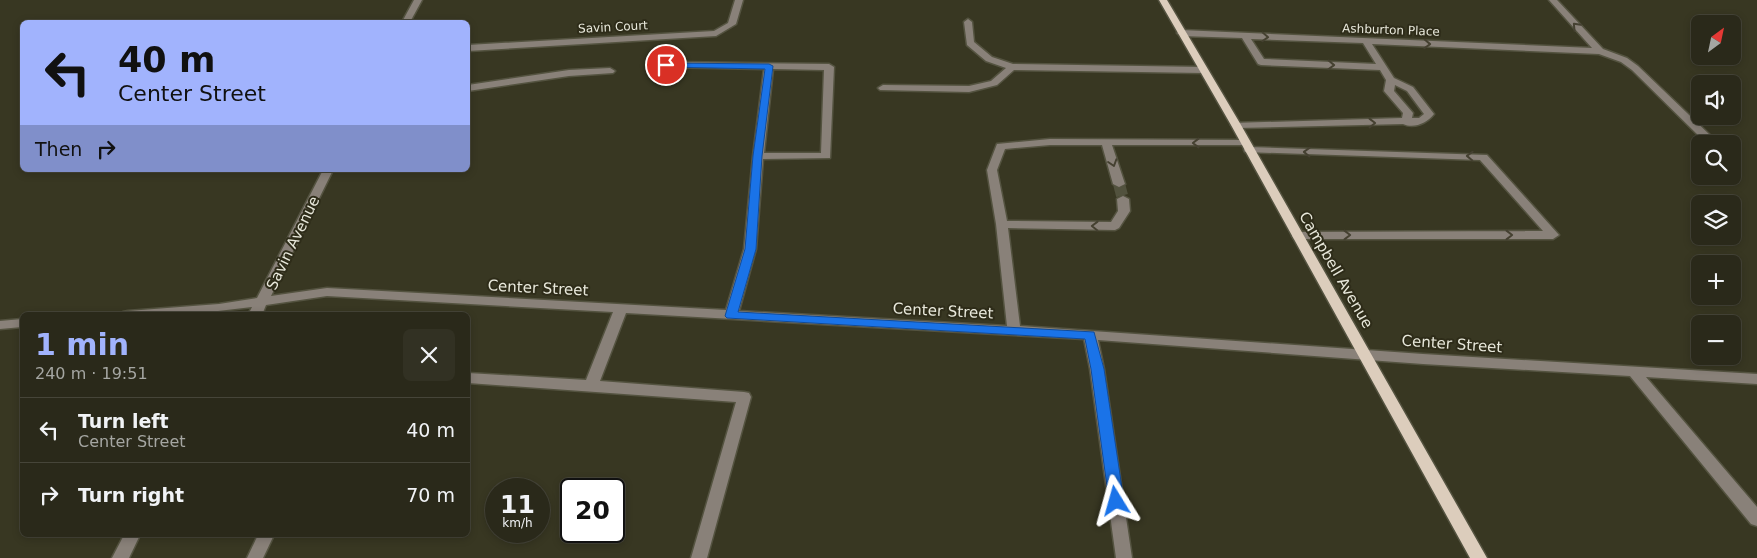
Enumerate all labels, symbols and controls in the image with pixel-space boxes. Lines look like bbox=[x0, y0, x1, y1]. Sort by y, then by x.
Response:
north arrow bbox=[1691, 15, 1741, 65]
map controls bbox=[1691, 15, 1741, 365]
street label: Savin Court bbox=[578, 18, 649, 36]
street label: Ashburton Place bbox=[1342, 21, 1440, 39]
one-way arrow bbox=[1573, 22, 1582, 31]
one-way arrow bbox=[1261, 31, 1269, 42]
one-way arrow bbox=[1424, 39, 1432, 49]
icon: left bbox=[35, 40, 100, 105]
text: 40 m bbox=[118, 40, 215, 80]
pin bbox=[645, 44, 687, 86]
icon: arrive bbox=[652, 51, 680, 79]
one-way arrow bbox=[1328, 60, 1335, 70]
button: sound bbox=[1691, 75, 1741, 125]
text: Center Street bbox=[118, 81, 266, 106]
one-way arrow bbox=[1368, 118, 1376, 128]
icon: right bbox=[92, 135, 120, 163]
button: search bbox=[1691, 135, 1741, 185]
text: Then bbox=[35, 138, 82, 160]
one-way arrow bbox=[1192, 138, 1200, 148]
one-way arrow bbox=[1303, 147, 1310, 157]
one-way arrow bbox=[1465, 151, 1473, 162]
one-way arrow bbox=[1107, 158, 1117, 167]
street label: Savin Avenue bbox=[263, 193, 323, 293]
button: layers bbox=[1691, 195, 1741, 245]
street label: Campbell Avenue bbox=[1295, 209, 1377, 331]
one-way arrow bbox=[1091, 221, 1099, 231]
one-way arrow bbox=[1343, 230, 1351, 240]
one-way arrow bbox=[1506, 230, 1513, 240]
button: + bbox=[1691, 255, 1741, 305]
street label: Center Street bbox=[487, 276, 589, 300]
street label: Center Street bbox=[892, 299, 994, 323]
button: − bbox=[1691, 315, 1741, 365]
text: 1 min bbox=[35, 327, 129, 362]
button: close bbox=[403, 329, 455, 381]
street label: Center Street bbox=[1401, 332, 1503, 357]
text: 240 m · 19:51 bbox=[35, 364, 148, 383]
text: Turn left bbox=[78, 410, 169, 432]
icon: left bbox=[35, 416, 63, 444]
text: 40 m bbox=[406, 419, 455, 441]
text: Center Street bbox=[78, 432, 186, 451]
position arrow bbox=[1089, 474, 1141, 526]
speed limit sign: 20 bbox=[560, 478, 625, 543]
icon: right bbox=[35, 481, 63, 509]
text: Turn right bbox=[78, 484, 184, 506]
text: 70 m bbox=[406, 484, 455, 506]
text: 11 bbox=[500, 490, 535, 519]
text: km/h bbox=[502, 516, 533, 530]

